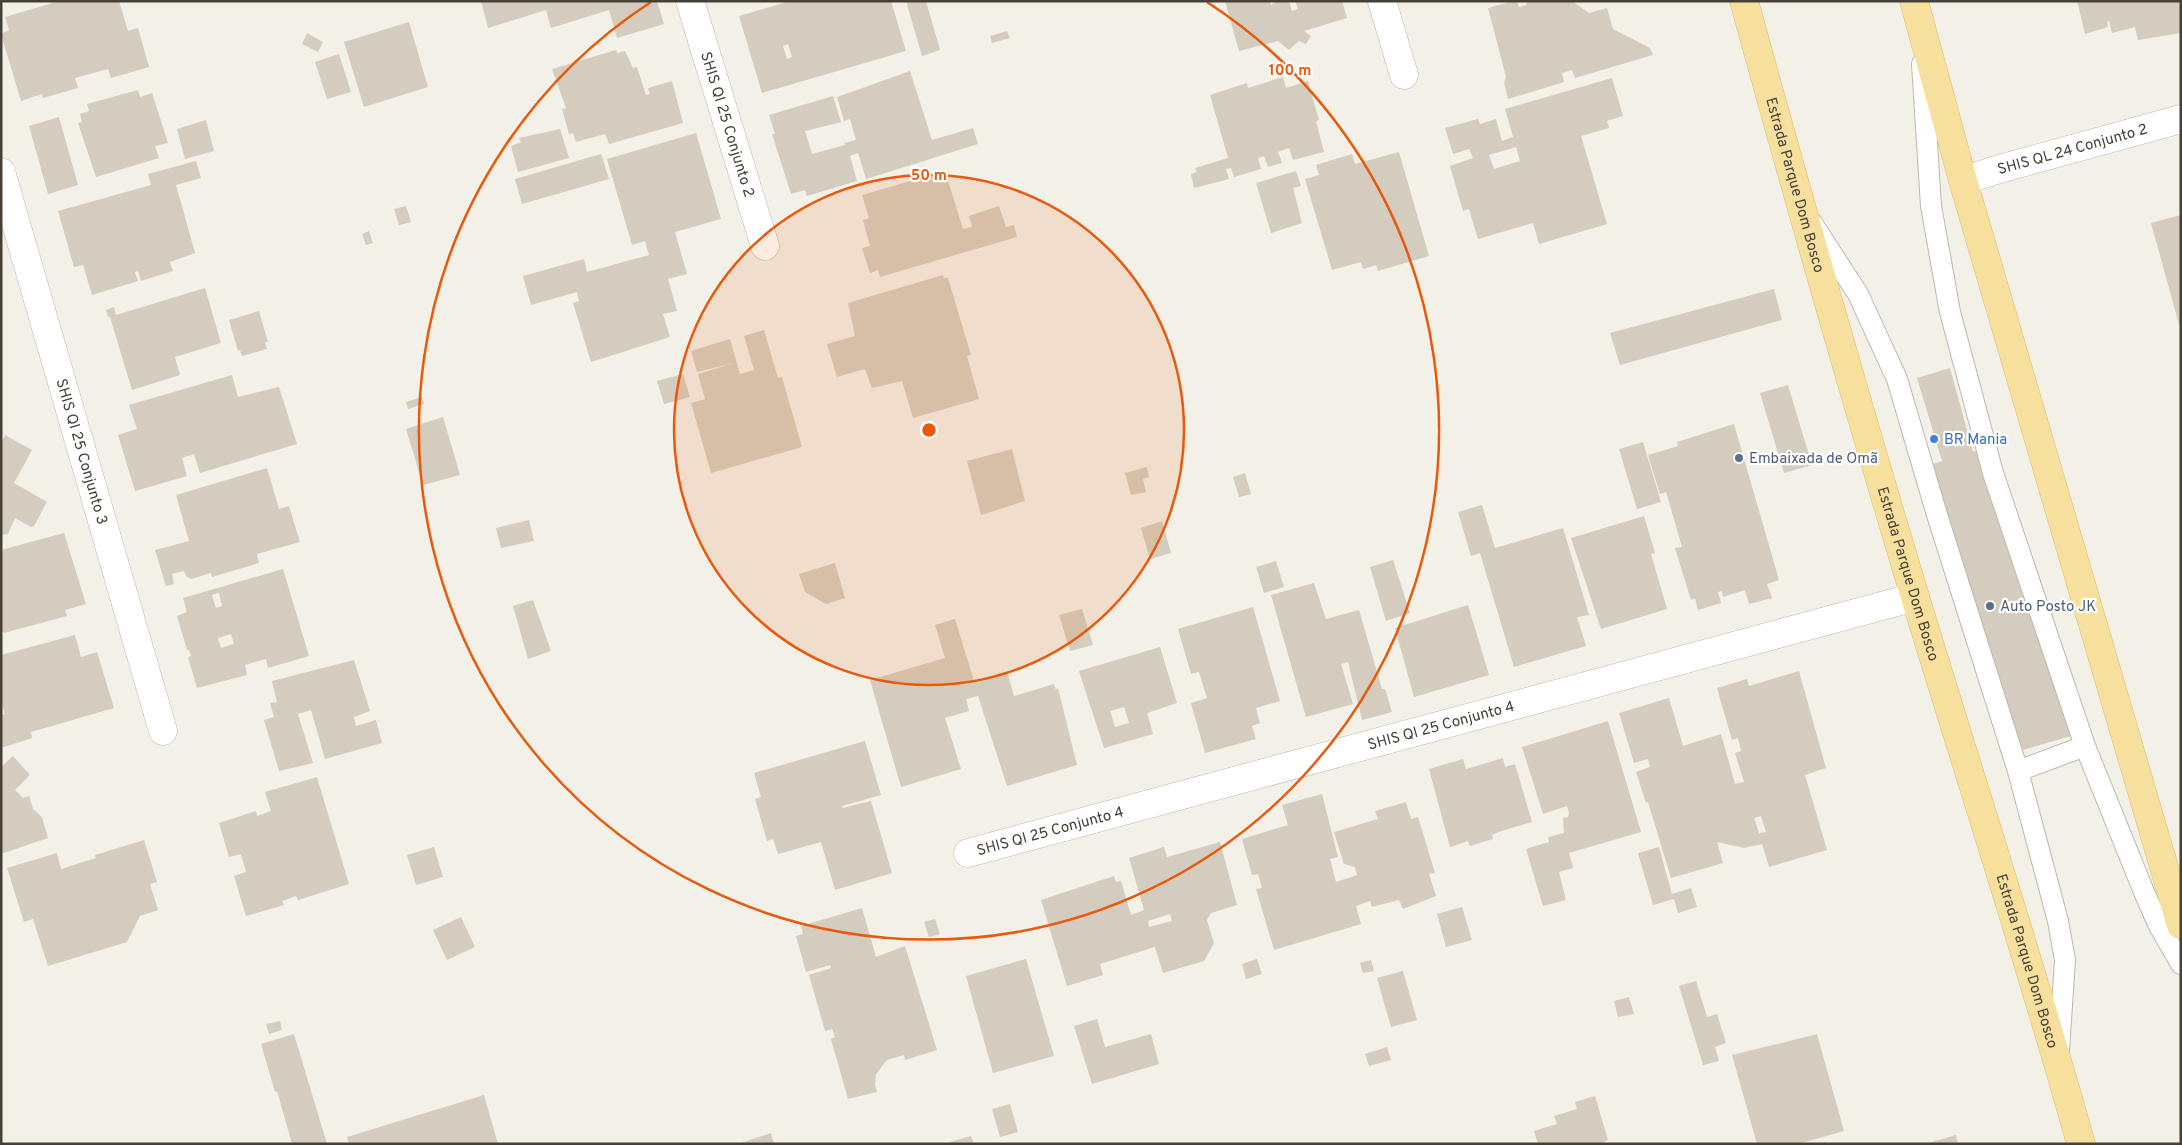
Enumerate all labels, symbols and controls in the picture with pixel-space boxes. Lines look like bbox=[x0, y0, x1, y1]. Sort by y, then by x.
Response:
street label: SHIS QI 25 Conjunto 2 bbox=[695, 50, 758, 200]
text: 100 m bbox=[1269, 62, 1311, 81]
street label: Estrada Parque Dom Bosco bbox=[1760, 96, 1828, 275]
street label: SHIS QL 24 Conjunto 2 bbox=[1996, 121, 2150, 180]
text: 50 m bbox=[911, 167, 947, 186]
street label: SHIS QI 25 Conjunto 3 bbox=[50, 377, 111, 527]
centre of rings bbox=[920, 421, 938, 439]
place label: BR Mania bbox=[1944, 431, 2007, 450]
marker: BR Mania bbox=[1928, 433, 1940, 445]
place label: Embaixada de Omã bbox=[1749, 450, 1878, 469]
marker: Embaixada de Omã bbox=[1733, 452, 1745, 464]
street label: Estrada Parque Dom Bosco bbox=[1872, 485, 1942, 664]
place label: Auto Posto JK bbox=[2000, 598, 2096, 617]
marker: Auto Posto JK bbox=[1984, 600, 1996, 612]
street label: SHIS QI 25 Conjunto 4 bbox=[1366, 698, 1517, 755]
street label: SHIS QI 25 Conjunto 4 bbox=[975, 803, 1126, 861]
street label: Estrada Parque Dom Bosco bbox=[1990, 872, 2061, 1051]

